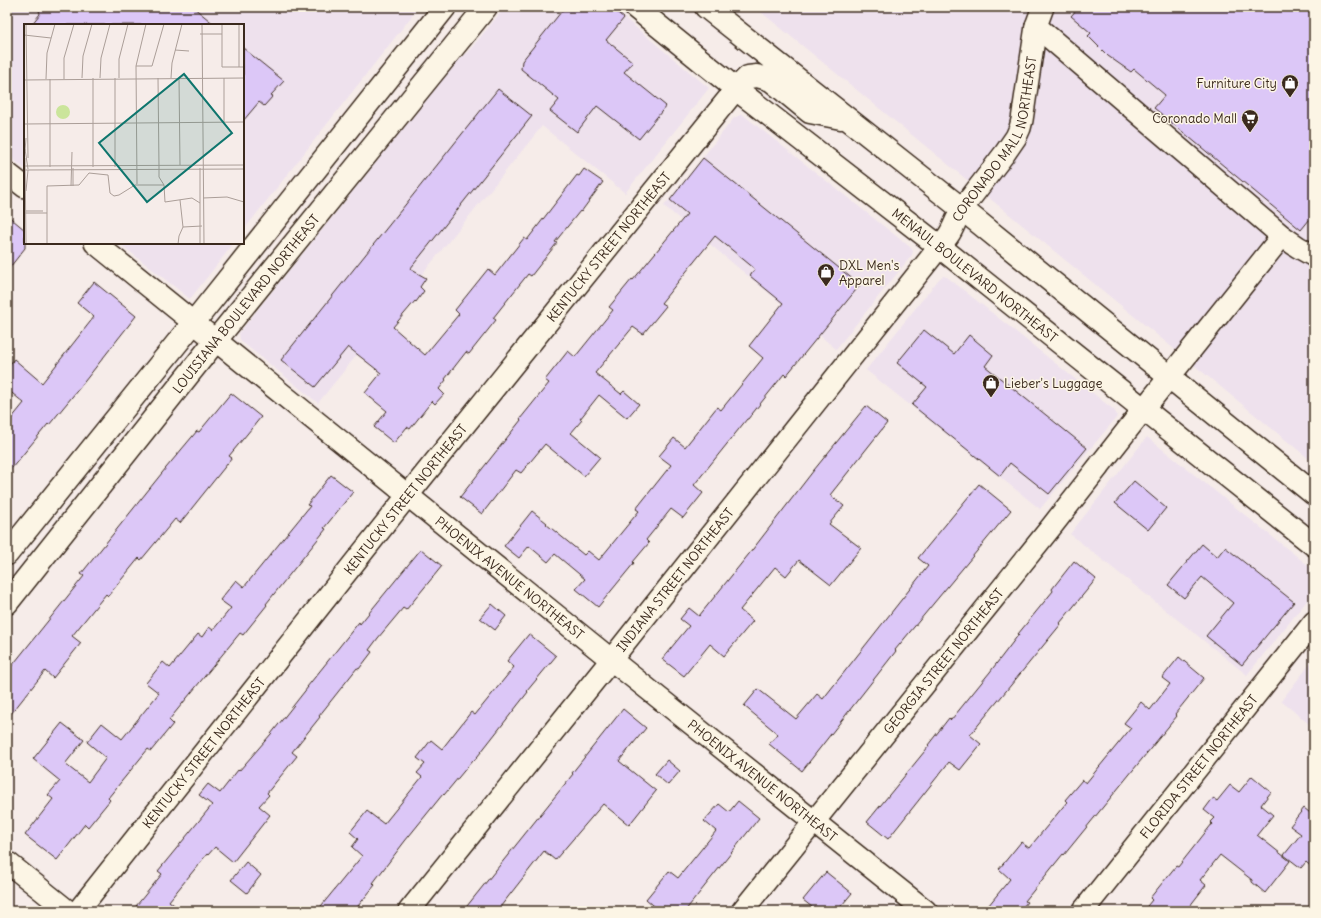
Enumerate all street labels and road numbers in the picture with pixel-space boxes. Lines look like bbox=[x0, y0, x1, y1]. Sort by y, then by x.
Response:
street label: CORONADO MALL NORTHEAST bbox=[948, 55, 1040, 224]
street label: KENTUCKY STREET NORTHEAST bbox=[543, 168, 674, 325]
street label: MENAUL BOULEVARD NORTHEAST bbox=[889, 204, 1061, 346]
street label: LOUISIANA BOULEVARD NORTHEAST bbox=[169, 211, 323, 397]
street label: KENTUCKY STREET NORTHEAST bbox=[340, 420, 471, 578]
street label: INDIANA STREET NORTHEAST bbox=[613, 504, 737, 655]
street label: PHOENIX AVENUE NORTHEAST bbox=[432, 513, 588, 643]
street label: GEORGIA STREET NORTHEAST bbox=[880, 584, 1007, 737]
street label: KENTUCKY STREET NORTHEAST bbox=[138, 674, 269, 832]
street label: FLORIDA STREET NORTHEAST bbox=[1136, 691, 1261, 842]
street label: PHOENIX AVENUE NORTHEAST bbox=[684, 716, 841, 845]

